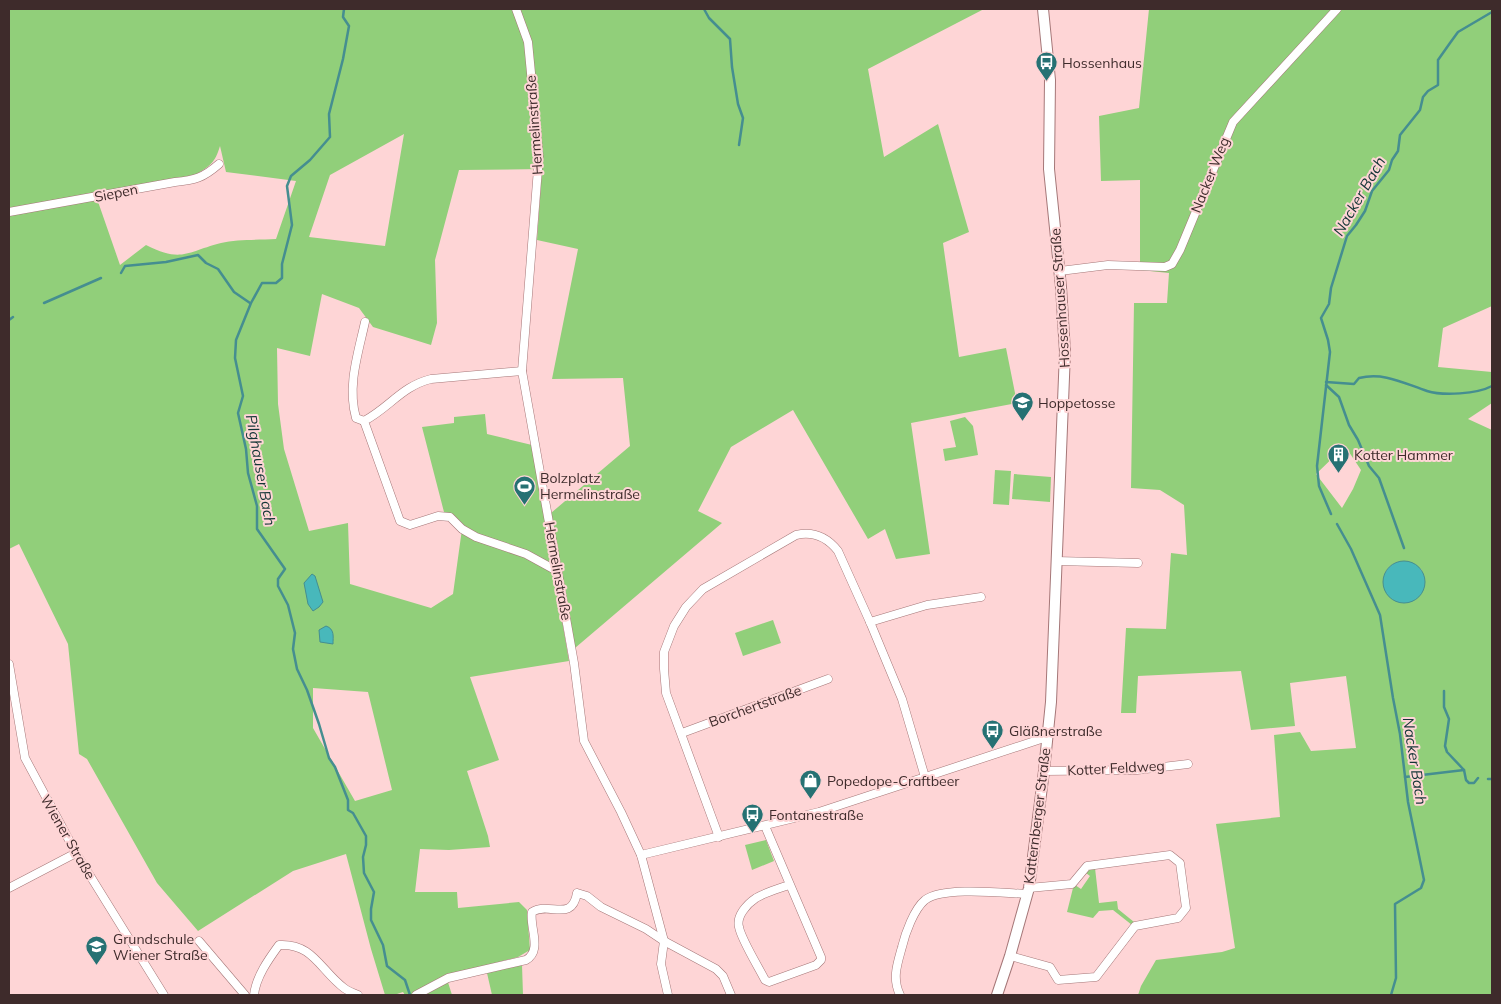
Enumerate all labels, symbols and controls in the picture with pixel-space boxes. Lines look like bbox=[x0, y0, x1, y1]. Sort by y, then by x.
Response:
bus stop icon: Hossenhaus bbox=[1034, 51, 1058, 82]
place label: Hossenhaus bbox=[1062, 54, 1142, 72]
street label: Hermelinstraße bbox=[522, 75, 546, 175]
street label: Nacker Weg bbox=[1187, 135, 1233, 215]
water label: Nacker Bach bbox=[1329, 153, 1389, 239]
street label: Siepen bbox=[93, 180, 139, 206]
street label: Hossenhauser Straße bbox=[1046, 228, 1074, 368]
school or university icon: Hoppetosse bbox=[1010, 391, 1034, 422]
place label: Hoppetosse bbox=[1038, 394, 1115, 412]
water label: Pilghauser Bach bbox=[242, 413, 280, 527]
building icon: Kotter Hammer bbox=[1326, 443, 1350, 474]
place label: Kotter Hammer bbox=[1354, 446, 1454, 464]
place label: Bolzplatz Hermelinstraße bbox=[540, 469, 640, 503]
sports icon: Bolzplatz Hermelinstraße bbox=[512, 474, 536, 505]
street label: Hermelinstraße bbox=[540, 520, 576, 622]
street label: Borchertstraße bbox=[706, 681, 804, 731]
water label: Nacker Bach bbox=[1399, 716, 1431, 806]
bus stop icon: Gläßnerstraße bbox=[981, 719, 1005, 750]
place label: Gläßnerstraße bbox=[1009, 722, 1102, 740]
street label: Katternberger Straße bbox=[1020, 747, 1054, 885]
street label: Kotter Feldweg bbox=[1067, 756, 1165, 780]
shop icon: Popedope-Craftbeer bbox=[799, 769, 823, 800]
place label: Popedope-Craftbeer bbox=[827, 772, 960, 790]
street label: Wiener Straße bbox=[37, 792, 99, 882]
bus stop icon: Fontanestraße bbox=[741, 803, 765, 834]
place label: Fontanestraße bbox=[769, 806, 864, 824]
place label: Grundschule Wiener Straße bbox=[113, 930, 208, 964]
school or university icon: Grundschule Wiener Straße bbox=[85, 935, 109, 966]

